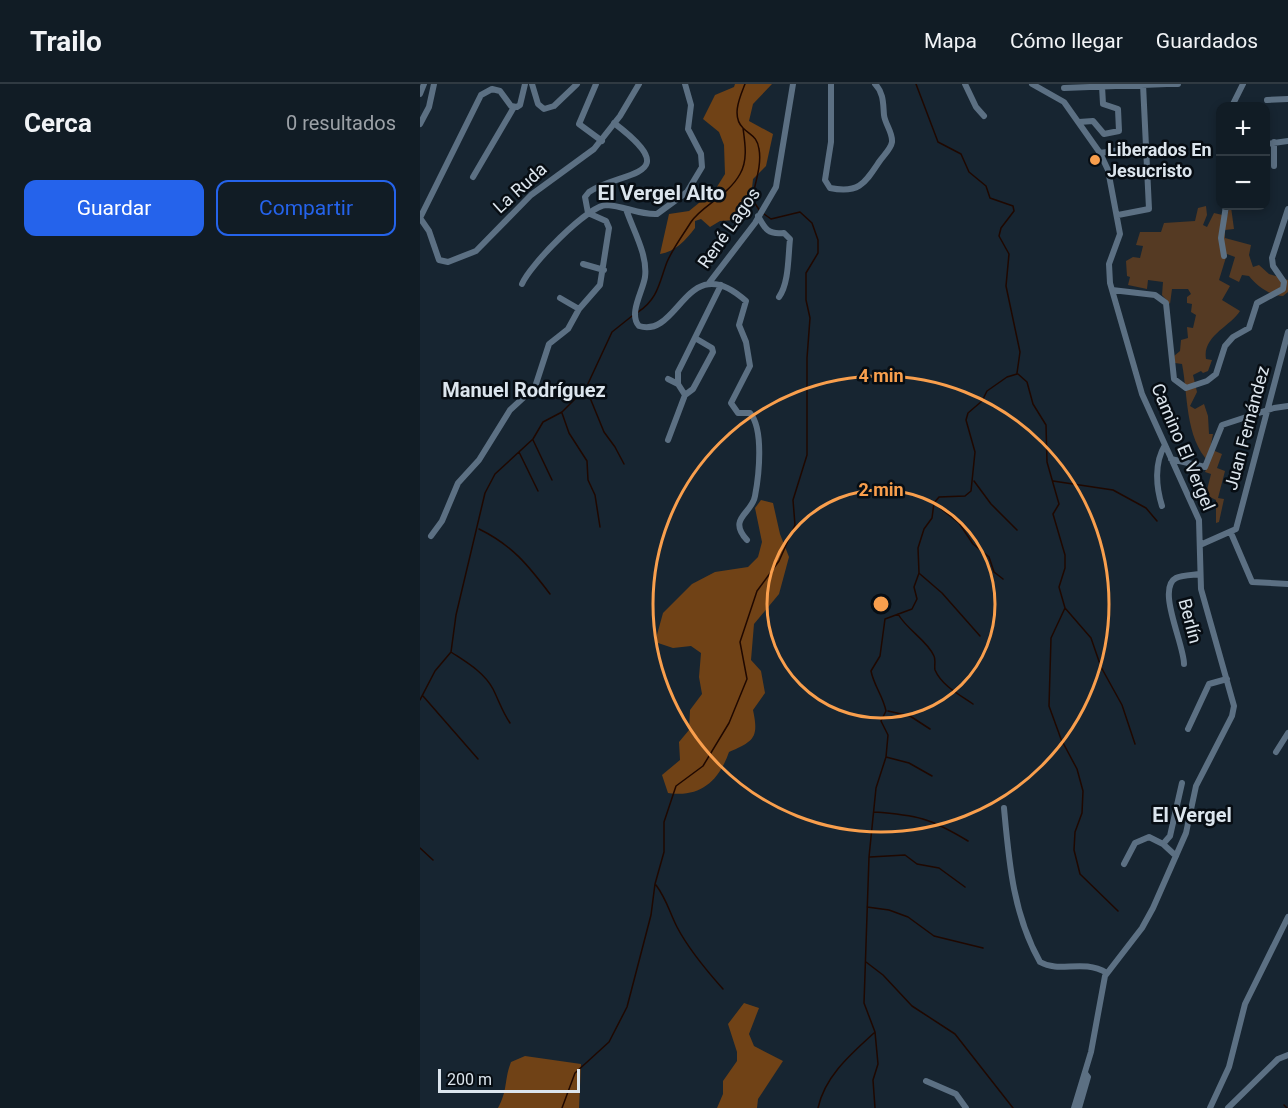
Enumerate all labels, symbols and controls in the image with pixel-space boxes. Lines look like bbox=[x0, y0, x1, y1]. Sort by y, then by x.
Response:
text: Trailo bbox=[30, 25, 102, 58]
text: Mapa bbox=[924, 29, 977, 53]
text: Cómo llegar bbox=[1010, 29, 1123, 53]
text: Guardados bbox=[1156, 29, 1258, 53]
map controls bbox=[1216, 102, 1270, 210]
button: + bbox=[1216, 102, 1270, 156]
text: Cerca bbox=[24, 108, 92, 138]
text: 0 resultados bbox=[286, 111, 396, 135]
place label: Liberados En Jesucristo bbox=[1107, 139, 1212, 181]
marker: Liberados En Jesucristo bbox=[1088, 153, 1102, 167]
button: − bbox=[1216, 156, 1270, 210]
street label: La Ruda bbox=[489, 158, 551, 217]
button: Guardar bbox=[24, 180, 204, 236]
button: Compartir bbox=[216, 180, 396, 236]
district label: El Vergel Alto bbox=[597, 181, 725, 205]
street label: René Lagos bbox=[693, 183, 764, 272]
street label: Juan Fernández bbox=[1220, 363, 1273, 492]
text: 4 min bbox=[858, 365, 904, 386]
district label: Manuel Rodríguez bbox=[442, 378, 606, 402]
street label: Camino El Vergel bbox=[1147, 380, 1220, 514]
text: 2 min bbox=[858, 479, 904, 500]
centre of rings bbox=[871, 594, 891, 614]
street label: Berlín bbox=[1174, 596, 1207, 646]
district label: El Vergel bbox=[1152, 803, 1232, 827]
scale bar bbox=[438, 1066, 580, 1094]
text: 200 m bbox=[447, 1070, 492, 1089]

